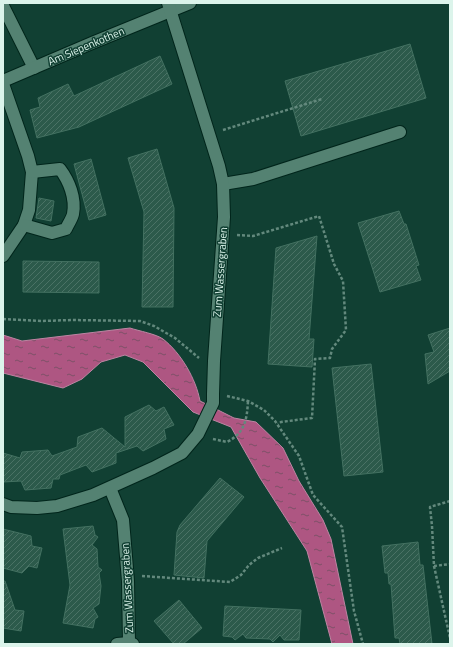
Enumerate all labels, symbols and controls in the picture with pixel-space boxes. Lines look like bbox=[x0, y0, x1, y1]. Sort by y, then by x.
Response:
street label: Am Siepenkothen bbox=[45, 23, 127, 69]
street label: Zum Wassergraben bbox=[209, 226, 231, 317]
street label: Zum Wassergraben bbox=[117, 543, 137, 633]

